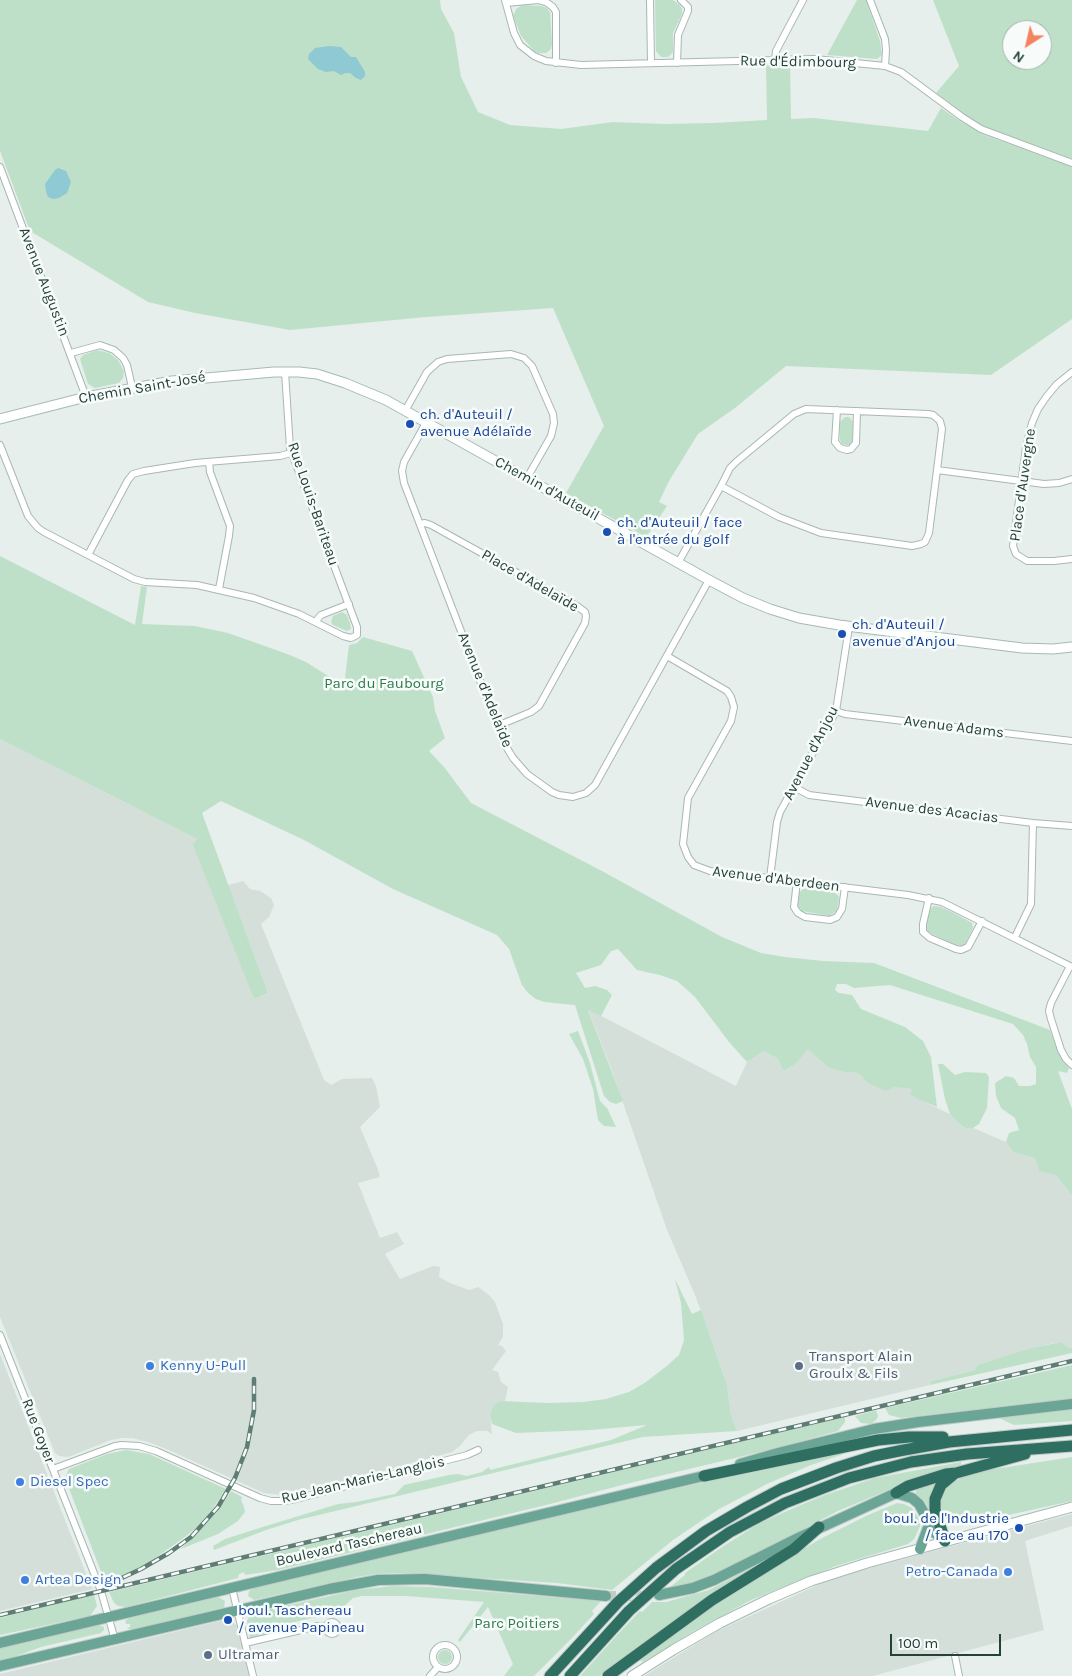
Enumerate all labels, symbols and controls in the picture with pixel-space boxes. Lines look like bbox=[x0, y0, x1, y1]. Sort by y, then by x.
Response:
north arrow bbox=[1002, 20, 1052, 70]
text: N bbox=[1010, 47, 1028, 67]
street label: Rue d'Édimbourg bbox=[740, 52, 856, 72]
street label: Avenue Augustin bbox=[15, 225, 73, 339]
street label: Chemin Saint-José bbox=[77, 368, 207, 408]
place label: ch. d'Auteuil / avenue Adélaïde bbox=[420, 406, 532, 441]
marker: ch. d'Auteuil / avenue Adélaïde bbox=[404, 418, 416, 430]
street label: Place d'Auvergne bbox=[1006, 427, 1040, 543]
street label: Rue Louis-Bariteau bbox=[283, 440, 343, 568]
street label: Chemin d'Auteuil bbox=[492, 453, 602, 525]
place label: ch. d'Auteuil / face à l'entrée du golf bbox=[617, 514, 742, 549]
marker: ch. d'Auteuil / face à l'entrée du golf bbox=[601, 526, 613, 538]
street label: Place d'Adelaïde bbox=[478, 546, 582, 616]
place label: ch. d'Auteuil / avenue d'Anjou bbox=[852, 616, 955, 651]
marker: ch. d'Auteuil / avenue d'Anjou bbox=[836, 628, 848, 640]
street label: Avenue d'Adelaïde bbox=[454, 630, 516, 750]
park label: Parc du Faubourg bbox=[324, 675, 444, 693]
street label: Avenue d'Anjou bbox=[779, 703, 843, 803]
street label: Avenue Adams bbox=[903, 712, 1005, 742]
street label: Avenue des Acacias bbox=[864, 793, 1000, 827]
street label: Avenue d'Aberdeen bbox=[711, 862, 841, 896]
place label: Transport Alain Groulx & Fils bbox=[809, 1348, 912, 1383]
place label: Kenny U-Pull bbox=[160, 1357, 246, 1375]
marker: Kenny U-Pull bbox=[144, 1360, 156, 1372]
marker: Transport Alain Groulx & Fils bbox=[793, 1360, 805, 1372]
street label: Rue Goyer bbox=[18, 1396, 58, 1466]
street label: Rue Jean-Marie-Langlois bbox=[280, 1452, 446, 1508]
place label: Diesel Spec bbox=[30, 1473, 109, 1491]
marker: Diesel Spec bbox=[14, 1476, 26, 1488]
place label: boul. de l'Industrie / face au 170 bbox=[884, 1510, 1009, 1545]
street label: Boulevard Taschereau bbox=[274, 1519, 424, 1571]
marker: boul. de l'Industrie / face au 170 bbox=[1013, 1522, 1025, 1534]
place label: Petro-Canada bbox=[906, 1563, 998, 1581]
marker: Petro-Canada bbox=[1002, 1566, 1014, 1578]
place label: Artea Design bbox=[35, 1571, 122, 1589]
marker: Artea Design bbox=[19, 1574, 31, 1586]
place label: boul. Taschereau / avenue Papineau bbox=[238, 1602, 365, 1637]
marker: boul. Taschereau / avenue Papineau bbox=[222, 1614, 234, 1626]
park label: Parc Poitiers bbox=[474, 1615, 560, 1633]
scale bar bbox=[892, 1624, 1003, 1656]
text: 100 m bbox=[898, 1634, 938, 1652]
place label: Ultramar bbox=[218, 1646, 279, 1664]
marker: Ultramar bbox=[202, 1649, 214, 1661]

